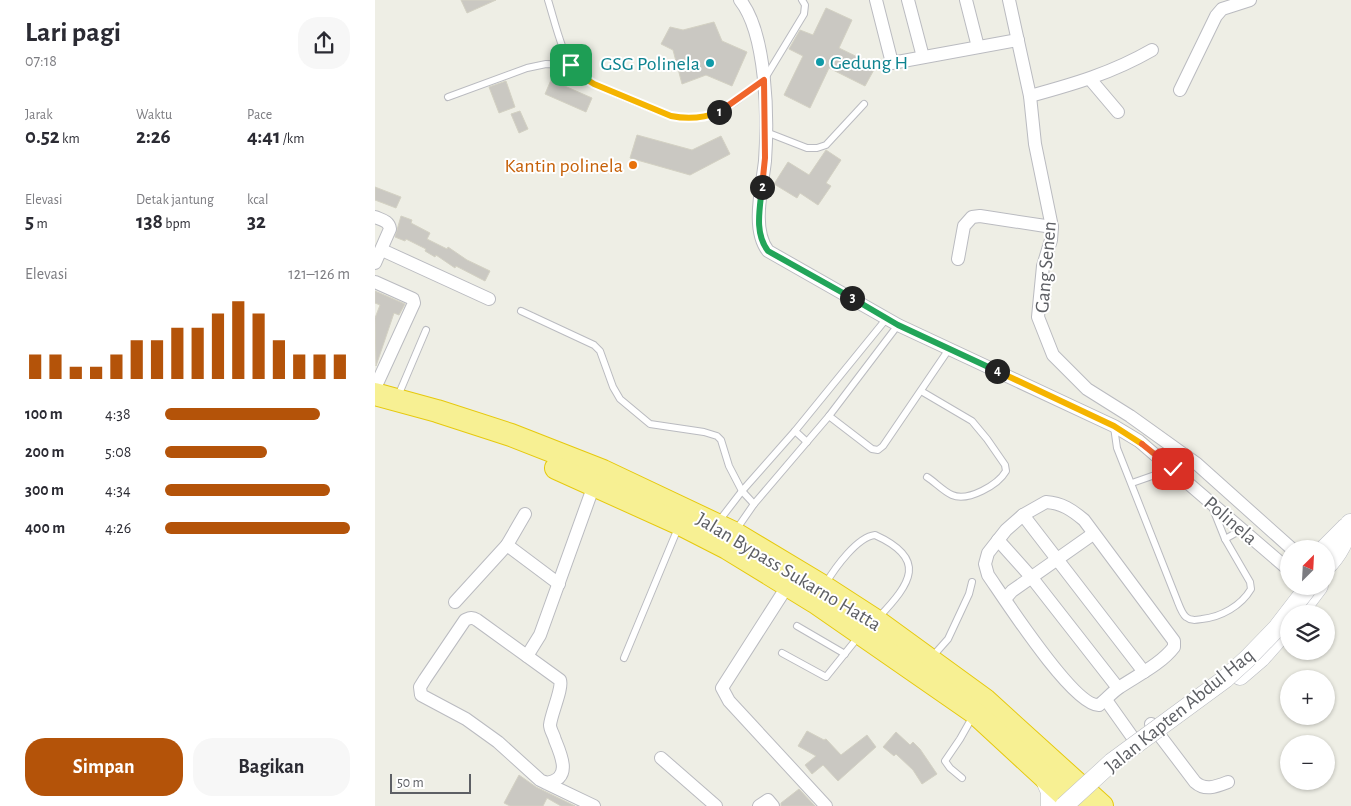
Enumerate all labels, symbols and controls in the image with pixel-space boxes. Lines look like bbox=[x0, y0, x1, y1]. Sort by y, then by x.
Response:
button: share bbox=[298, 17, 350, 69]
text: Lari pagi bbox=[25, 19, 121, 47]
pin bbox=[550, 44, 592, 86]
icon: arrive bbox=[557, 51, 585, 79]
text: 07:18 bbox=[25, 53, 57, 69]
place label: Gedung H bbox=[830, 53, 908, 73]
place label: GSG Polinela bbox=[600, 54, 700, 74]
marker: Gedung H bbox=[814, 56, 826, 68]
marker: GSG Polinela bbox=[704, 57, 716, 69]
pin: 1 bbox=[707, 100, 731, 124]
text: 1 bbox=[717, 105, 722, 119]
text: Jarak bbox=[25, 108, 53, 122]
text: Waktu bbox=[136, 108, 172, 122]
text: Pace bbox=[247, 108, 272, 122]
text: 0.52 bbox=[25, 126, 60, 147]
text: 2:26 bbox=[136, 126, 171, 147]
text: 4:41 bbox=[247, 126, 281, 147]
text: km bbox=[60, 132, 80, 146]
text: /km bbox=[281, 132, 304, 146]
place label: Kantin polinela bbox=[505, 156, 623, 176]
marker: Kantin polinela bbox=[627, 159, 639, 171]
pin: 2 bbox=[749, 174, 775, 200]
text: 2 bbox=[759, 180, 766, 194]
text: Elevasi bbox=[25, 193, 62, 207]
text: Detak jantung bbox=[136, 193, 214, 207]
text: kcal bbox=[247, 193, 268, 207]
text: 5 bbox=[25, 211, 34, 232]
text: 138 bbox=[136, 211, 163, 232]
text: 32 bbox=[247, 211, 266, 232]
text: m bbox=[34, 217, 48, 231]
text: bpm bbox=[163, 217, 191, 231]
street label: Gang Senen bbox=[1032, 220, 1060, 314]
text: Elevasi bbox=[25, 266, 68, 282]
text: 121–126 m bbox=[288, 266, 350, 282]
pin: 3 bbox=[839, 286, 865, 310]
text: 3 bbox=[849, 291, 856, 305]
pin: 4 bbox=[985, 358, 1009, 384]
text: 4 bbox=[994, 364, 1001, 378]
text: 100 m bbox=[25, 406, 63, 422]
text: 4:38 bbox=[105, 406, 131, 422]
text: 200 m bbox=[25, 444, 65, 460]
text: 5:08 bbox=[105, 444, 131, 460]
pin bbox=[1152, 448, 1194, 490]
icon: check bbox=[1159, 455, 1187, 483]
text: 300 m bbox=[25, 482, 64, 498]
text: 4:34 bbox=[105, 482, 131, 498]
street label: Polinela bbox=[1200, 493, 1261, 549]
street label: Jalan Bypass Sukarno Hatta bbox=[693, 509, 884, 635]
text: 400 m bbox=[25, 520, 65, 536]
text: 4:26 bbox=[105, 520, 131, 536]
north arrow bbox=[1280, 540, 1335, 595]
map controls bbox=[1280, 540, 1335, 790]
button: layers bbox=[1280, 605, 1335, 660]
street label: Jalan Kapten Abdul Haq bbox=[1101, 645, 1258, 777]
button: + bbox=[1280, 670, 1335, 725]
button: − bbox=[1280, 735, 1335, 790]
button: Simpan bbox=[25, 738, 183, 796]
button: Bagikan bbox=[193, 738, 350, 796]
scale bar bbox=[390, 771, 471, 794]
text: 50 m bbox=[397, 776, 424, 790]

